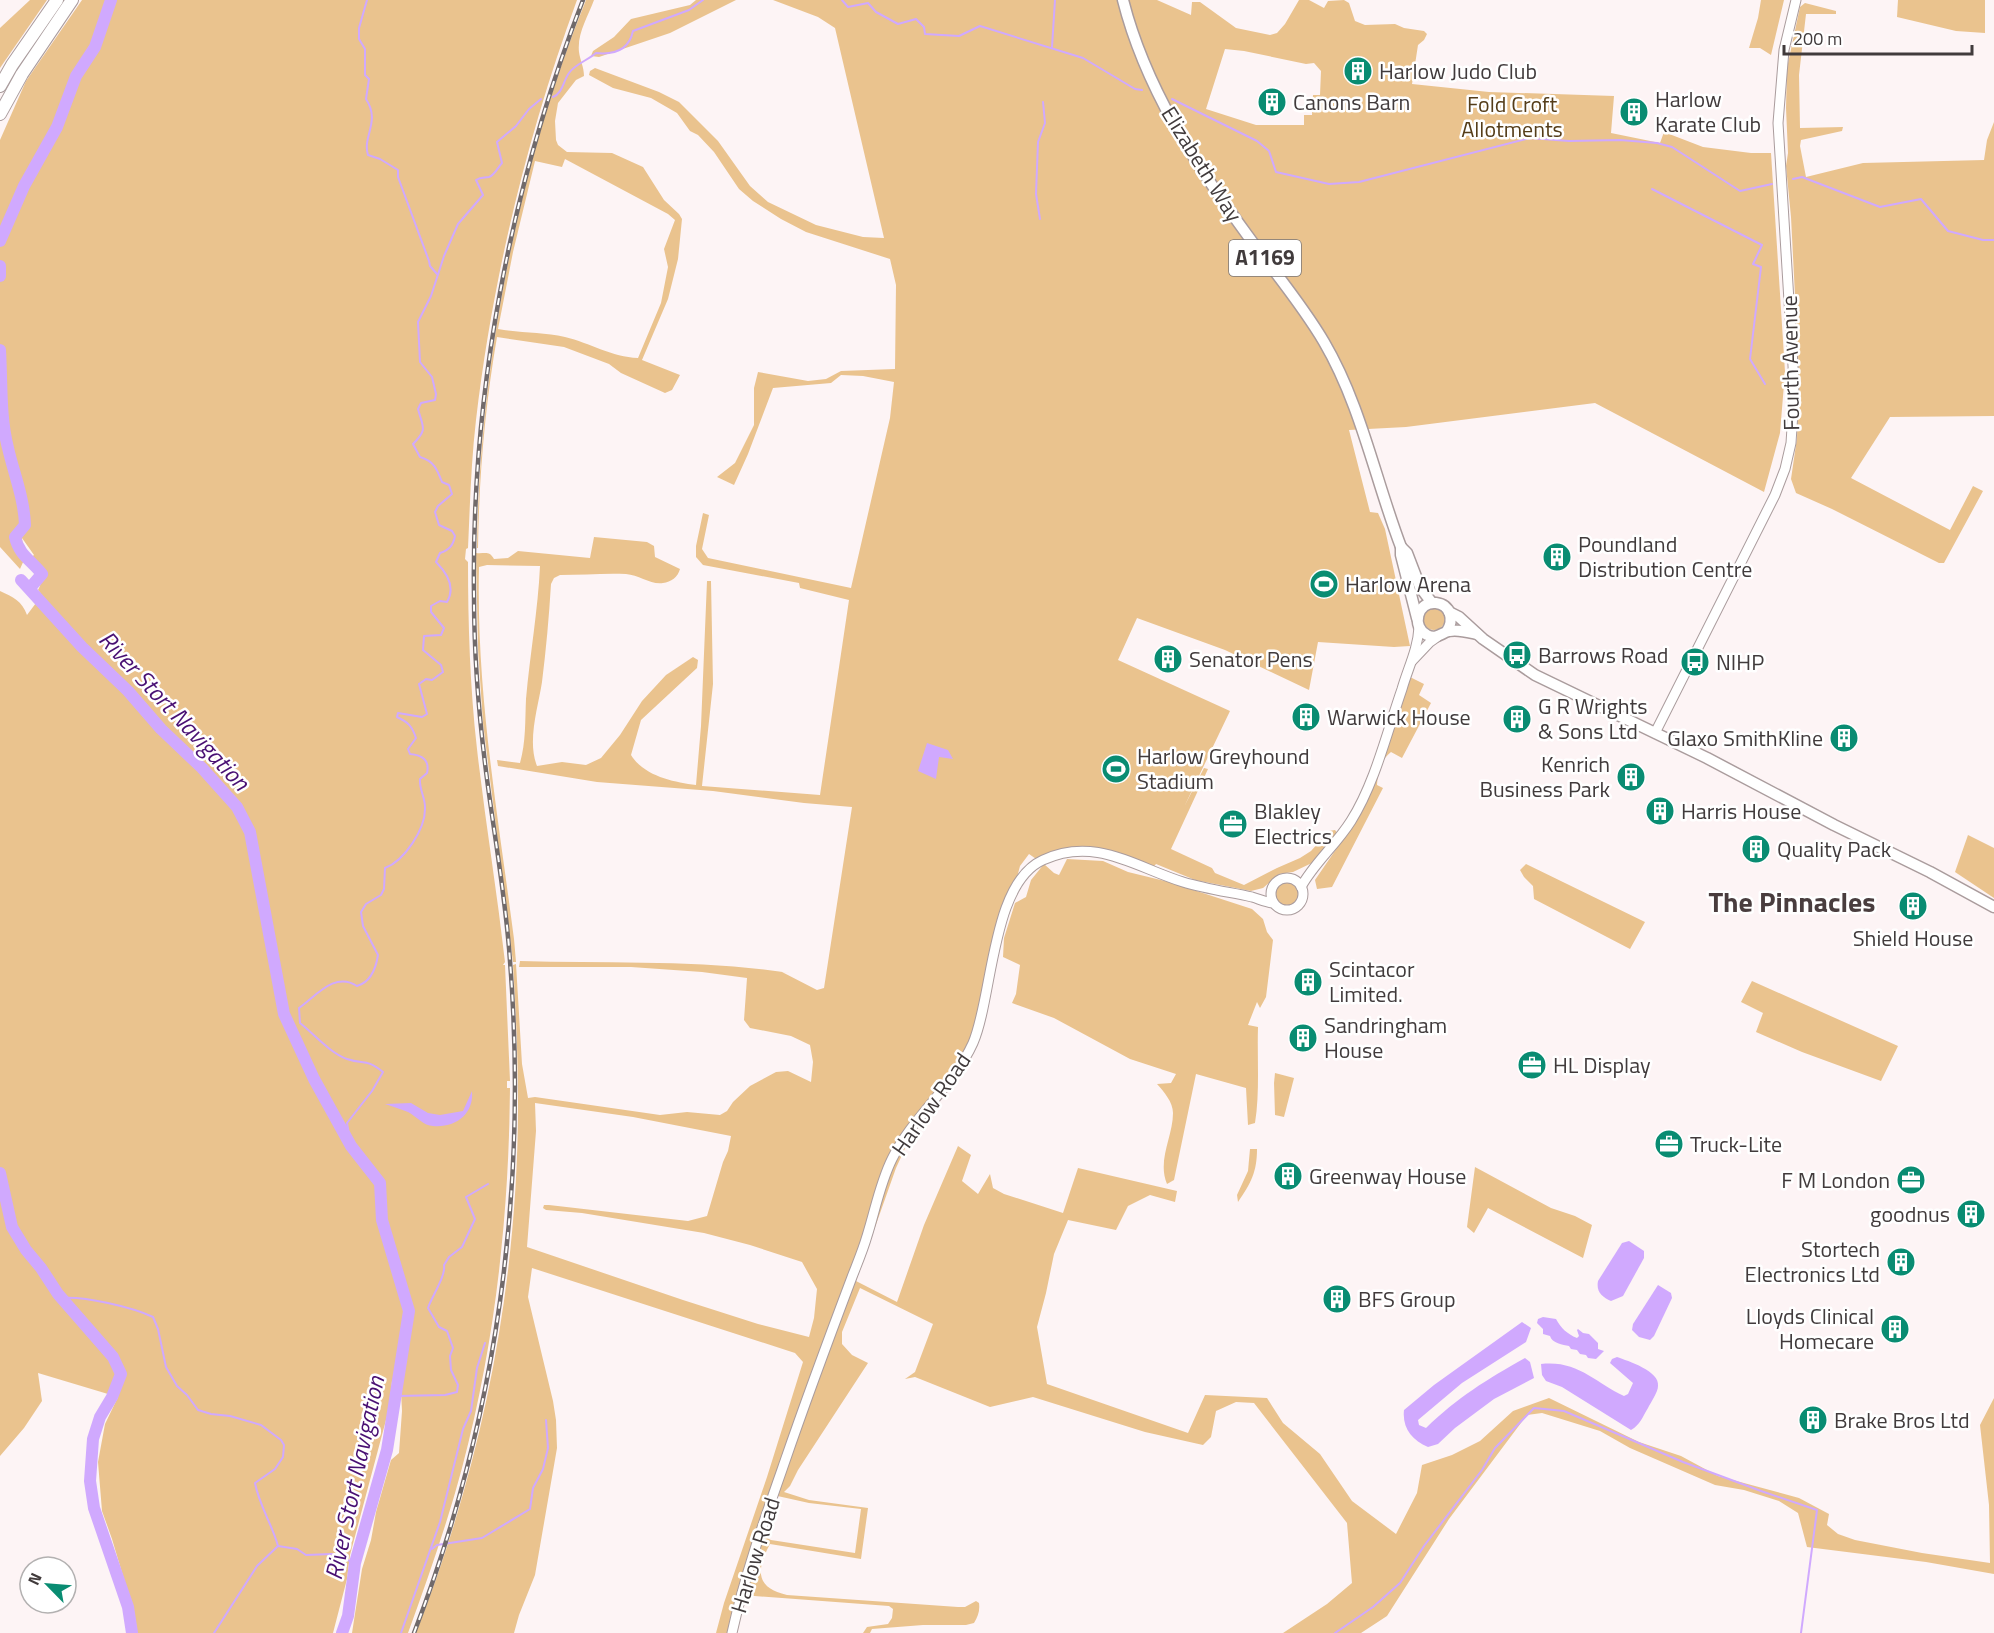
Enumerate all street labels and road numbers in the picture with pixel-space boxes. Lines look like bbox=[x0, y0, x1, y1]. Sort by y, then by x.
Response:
street label: Elizabeth Way bbox=[1153, 100, 1251, 229]
road number: A1169 bbox=[1229, 240, 1301, 276]
street label: Fourth Avenue bbox=[1772, 295, 1808, 431]
street label: Harlow Road bbox=[883, 1045, 979, 1163]
street label: Harlow Road bbox=[721, 1493, 789, 1617]

